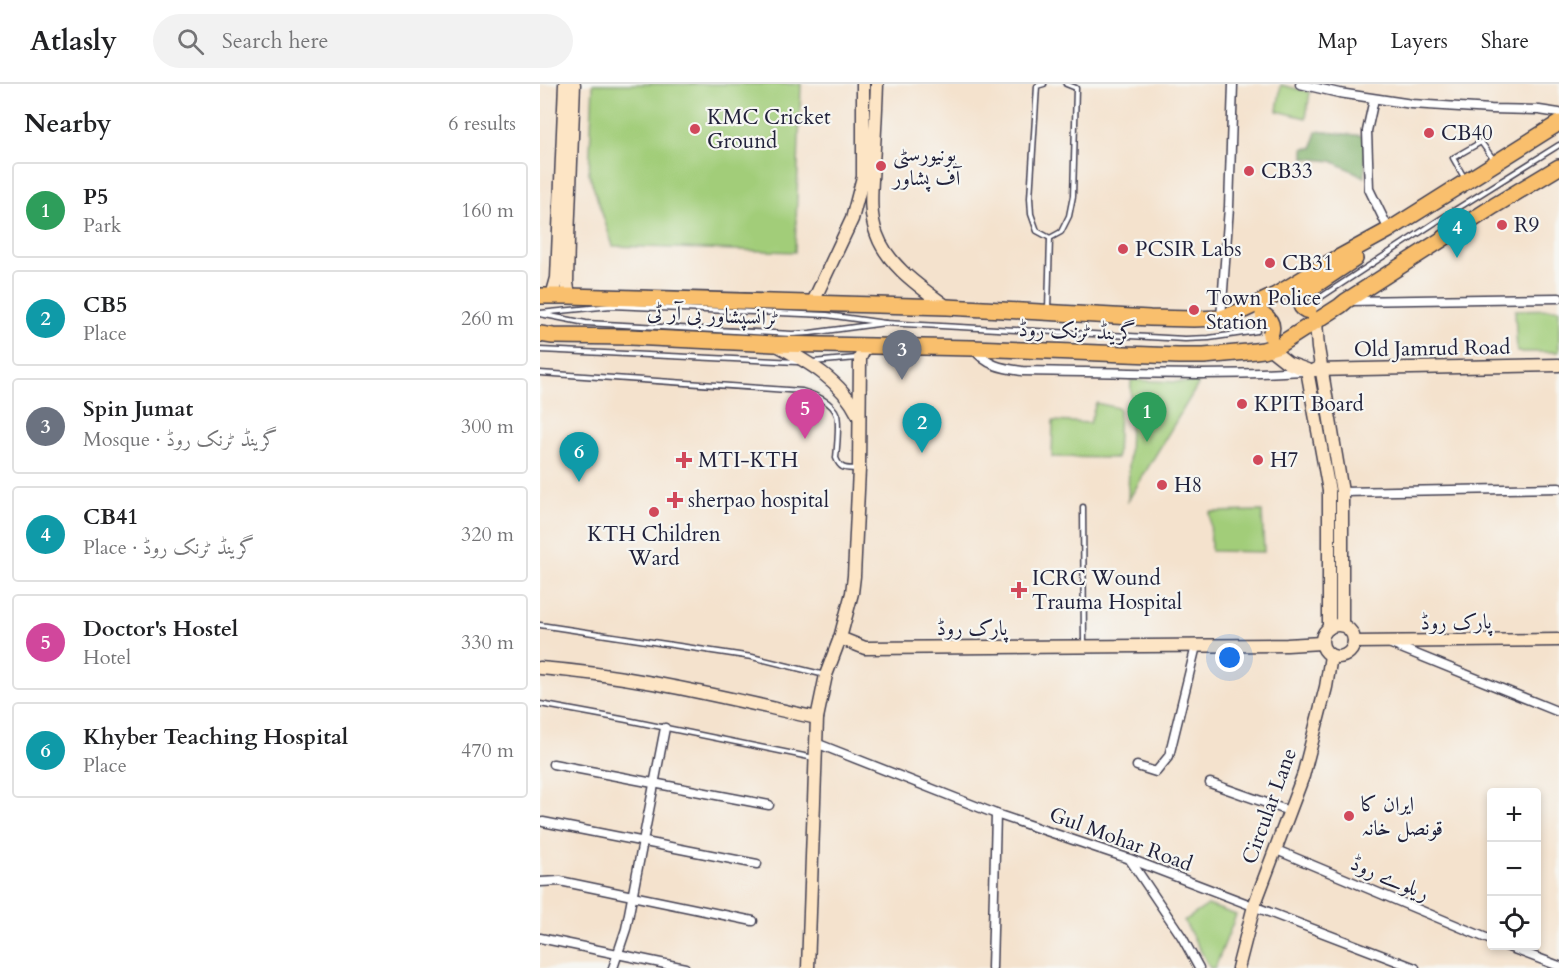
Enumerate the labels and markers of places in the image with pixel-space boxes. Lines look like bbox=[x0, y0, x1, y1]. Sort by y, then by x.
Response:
place label: KMC Cricket Ground bbox=[707, 103, 831, 156]
place label: CB40 bbox=[1441, 119, 1493, 148]
marker: KMC Cricket Ground bbox=[688, 122, 702, 136]
marker: CB40 bbox=[1422, 126, 1436, 140]
place label: یونیورسٹی آف پشاور bbox=[891, 140, 963, 193]
place label: CB33 bbox=[1261, 157, 1313, 186]
marker: یونیورسٹی آف پشاور bbox=[874, 159, 888, 173]
marker: CB33 bbox=[1242, 164, 1256, 178]
pin: 4 bbox=[1438, 208, 1476, 258]
place label: R9 bbox=[1514, 211, 1540, 240]
marker: R9 bbox=[1495, 218, 1509, 232]
place label: PCSIR Labs bbox=[1135, 235, 1241, 264]
marker: PCSIR Labs bbox=[1116, 242, 1130, 256]
place label: CB31 bbox=[1282, 249, 1334, 278]
marker: CB31 bbox=[1263, 256, 1277, 270]
place label: Town Police Station bbox=[1206, 284, 1321, 337]
marker: Town Police Station bbox=[1187, 303, 1201, 317]
pin: 3 bbox=[882, 330, 922, 380]
pin: 5 bbox=[786, 390, 824, 439]
place label: KPIT Board bbox=[1254, 390, 1364, 419]
pin: 1 bbox=[1128, 392, 1166, 442]
marker: KPIT Board bbox=[1235, 397, 1249, 411]
pin: 2 bbox=[902, 404, 941, 453]
pin: 6 bbox=[560, 432, 598, 482]
place label: MTI-KTH bbox=[698, 446, 798, 475]
place label: H7 bbox=[1270, 446, 1299, 475]
marker: MTI-KTH bbox=[675, 451, 693, 469]
marker: H7 bbox=[1251, 453, 1265, 467]
place label: H8 bbox=[1174, 471, 1202, 500]
marker: H8 bbox=[1155, 478, 1169, 492]
place label: sherpao hospital bbox=[688, 486, 829, 515]
marker: sherpao hospital bbox=[666, 491, 684, 509]
marker: KTH Children Ward bbox=[647, 505, 661, 519]
place label: KTH Children Ward bbox=[587, 520, 721, 573]
place label: ICRC Wound Trauma Hospital bbox=[1032, 564, 1182, 617]
marker: ICRC Wound Trauma Hospital bbox=[1010, 581, 1028, 599]
place label: ایران کا قونصل خانہ bbox=[1361, 790, 1443, 843]
marker: ایران کا قونصل خانہ bbox=[1342, 809, 1356, 823]

